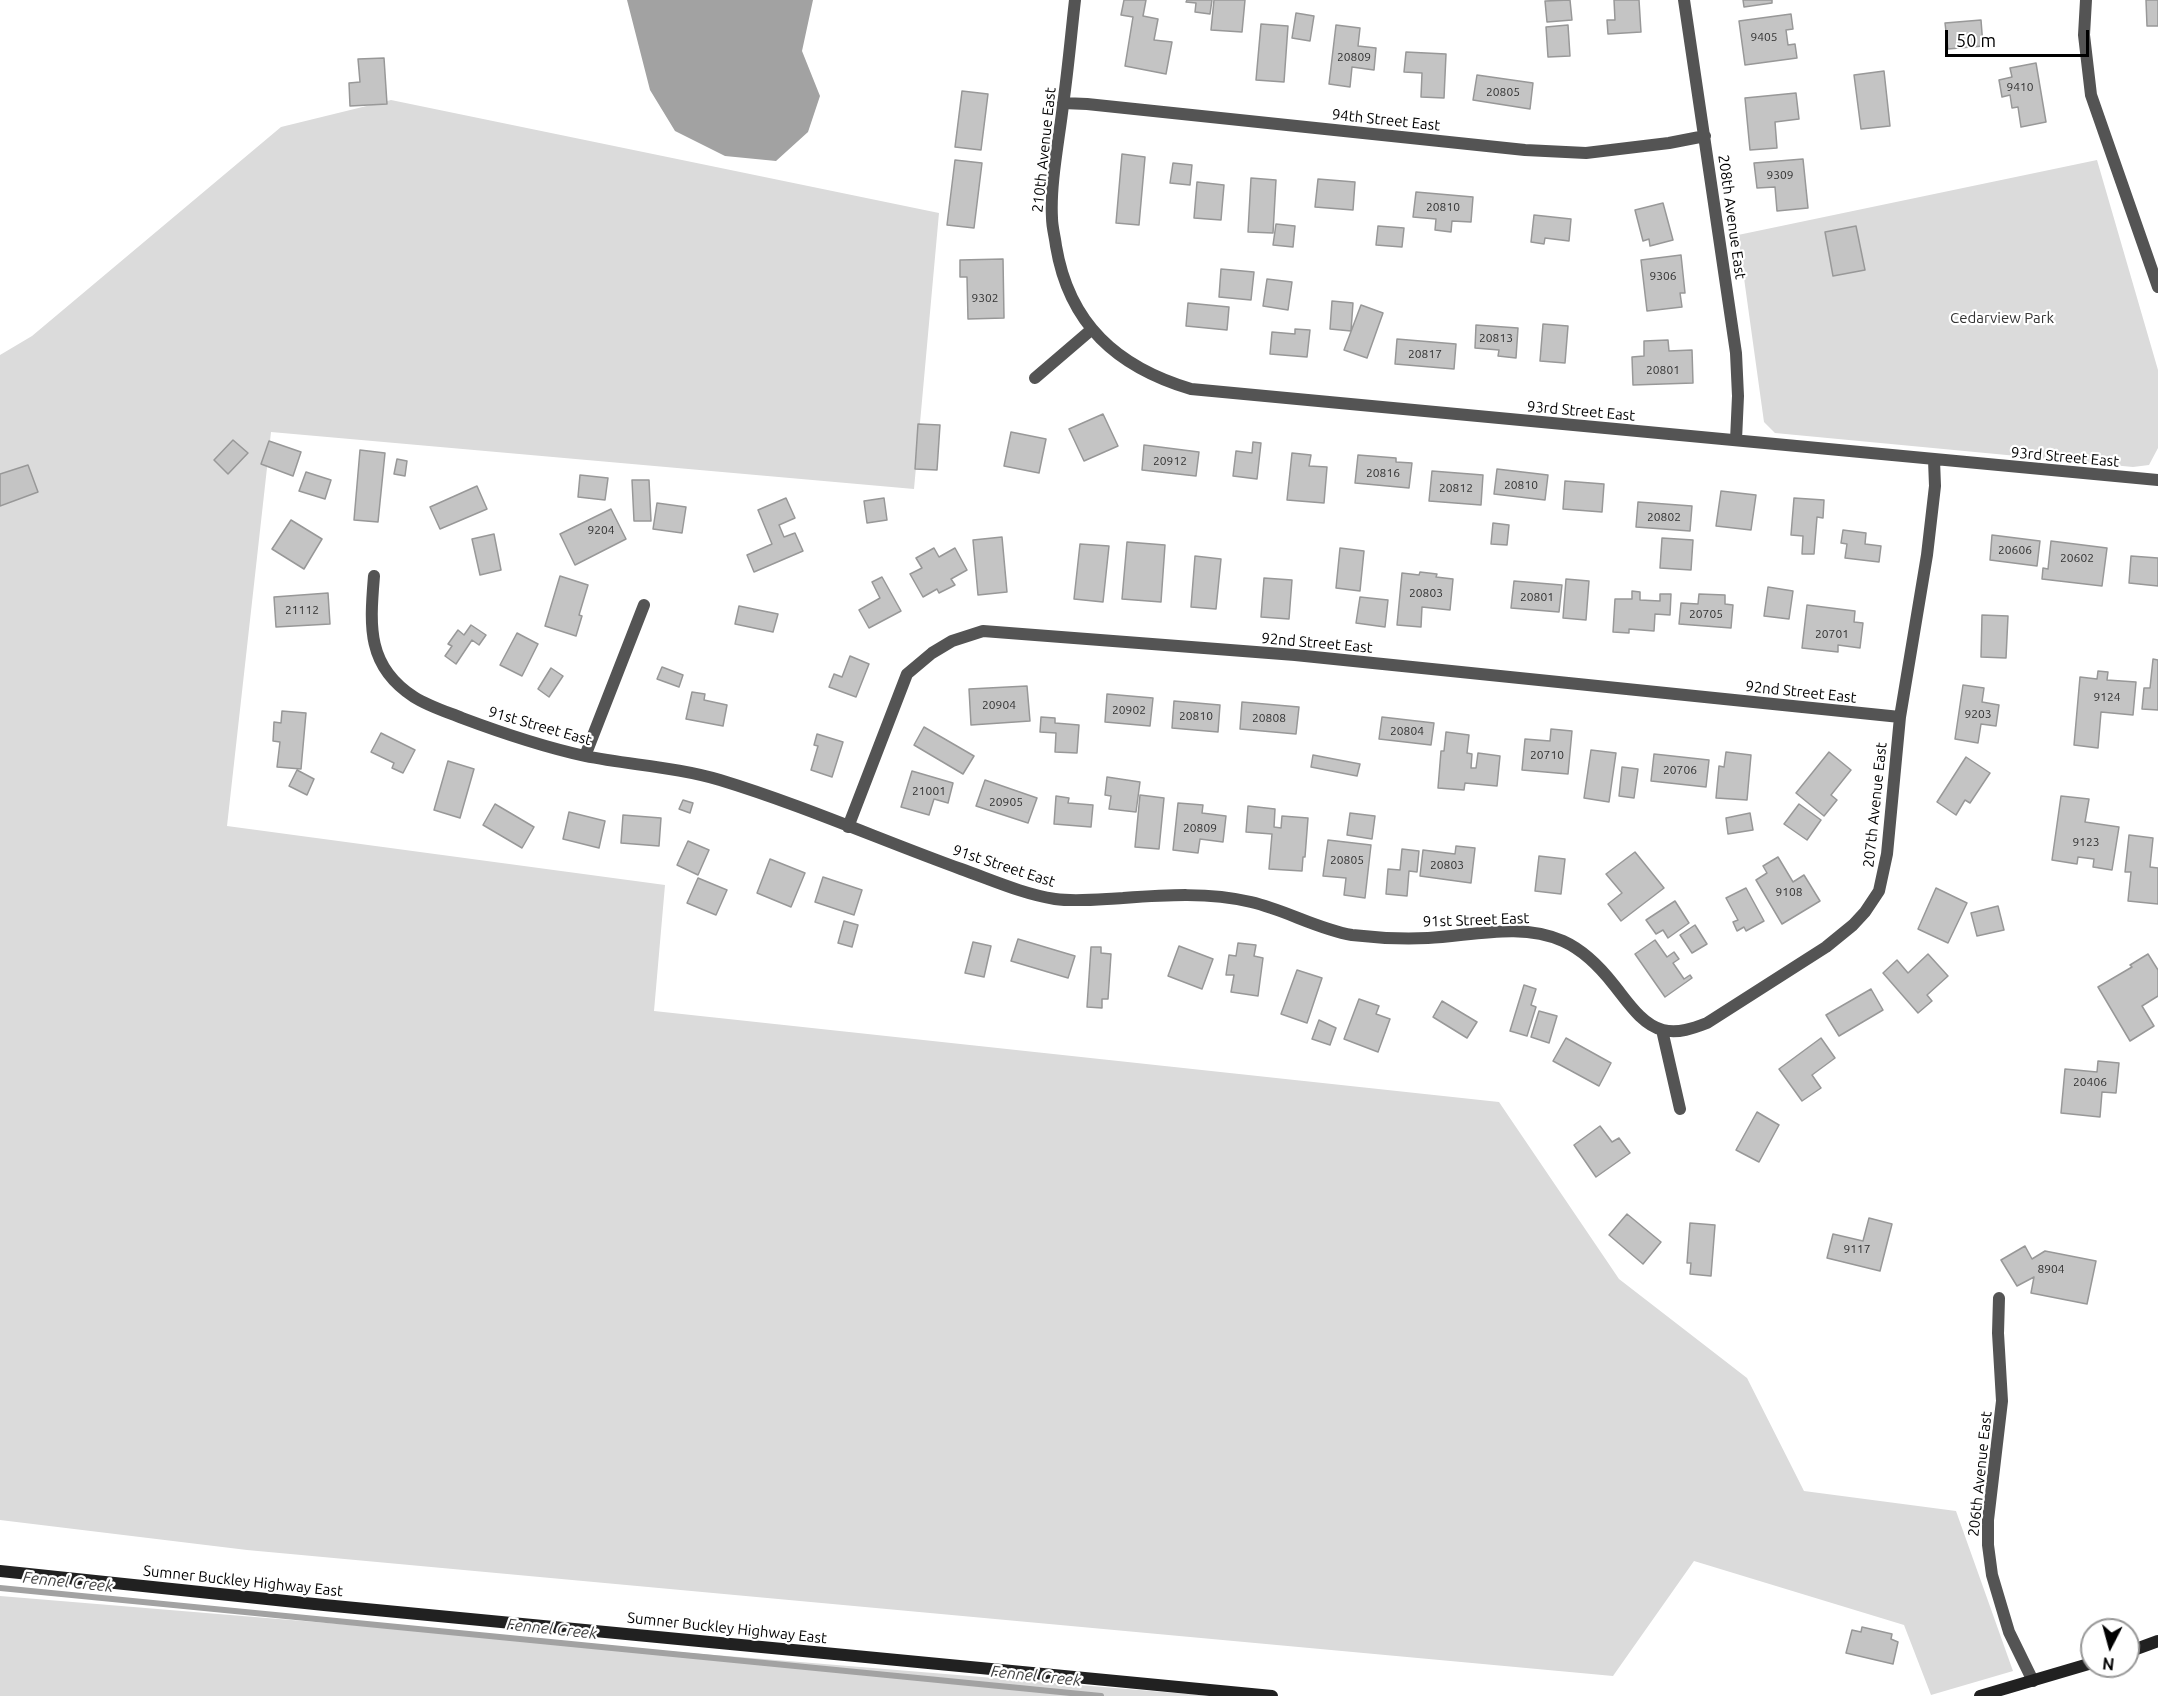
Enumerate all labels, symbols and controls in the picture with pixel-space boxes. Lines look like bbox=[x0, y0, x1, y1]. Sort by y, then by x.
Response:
scale bar bbox=[1948, 18, 2092, 56]
house number: 9405 bbox=[1750, 30, 1778, 44]
text: 50 m bbox=[1956, 30, 1996, 50]
house number: 20809 bbox=[1337, 50, 1371, 64]
house number: 9410 bbox=[2006, 80, 2034, 94]
house number: 20805 bbox=[1486, 85, 1520, 99]
street label: 210th Avenue East bbox=[1028, 87, 1060, 213]
street label: 94th Street East bbox=[1331, 105, 1441, 135]
street label: 208th Avenue East bbox=[1714, 153, 1750, 281]
house number: 9309 bbox=[1766, 168, 1794, 182]
house number: 20810 bbox=[1426, 200, 1460, 214]
house number: 9306 bbox=[1649, 269, 1677, 283]
house number: 9302 bbox=[971, 291, 999, 305]
park label: Cedarview Park bbox=[1950, 309, 2054, 327]
house number: 20813 bbox=[1479, 331, 1513, 345]
house number: 20817 bbox=[1408, 347, 1442, 361]
house number: 20801 bbox=[1646, 363, 1680, 377]
street label: 93rd Street East bbox=[1526, 397, 1636, 425]
street label: 93rd Street East bbox=[2010, 443, 2120, 471]
house number: 20912 bbox=[1153, 454, 1187, 468]
house number: 20816 bbox=[1366, 466, 1400, 480]
house number: 20810 bbox=[1504, 478, 1538, 492]
house number: 20812 bbox=[1439, 481, 1473, 495]
house number: 20802 bbox=[1647, 510, 1681, 524]
house number: 9204 bbox=[587, 523, 615, 537]
house number: 20606 bbox=[1998, 543, 2032, 557]
house number: 20602 bbox=[2060, 551, 2094, 565]
house number: 20803 bbox=[1409, 586, 1443, 600]
house number: 20801 bbox=[1520, 590, 1554, 604]
house number: 21112 bbox=[285, 603, 319, 617]
house number: 20705 bbox=[1689, 607, 1723, 621]
house number: 20701 bbox=[1815, 627, 1849, 641]
street label: 92nd Street East bbox=[1261, 629, 1373, 657]
street label: 92nd Street East bbox=[1745, 677, 1857, 707]
house number: 9124 bbox=[2093, 690, 2121, 704]
house number: 20904 bbox=[982, 698, 1016, 712]
street label: 91st Street East bbox=[486, 703, 594, 749]
house number: 20902 bbox=[1112, 703, 1146, 717]
house number: 9203 bbox=[1964, 707, 1992, 721]
house number: 20810 bbox=[1179, 709, 1213, 723]
house number: 20808 bbox=[1252, 711, 1286, 725]
house number: 20804 bbox=[1390, 724, 1424, 738]
street label: 207th Avenue East bbox=[1859, 742, 1891, 868]
house number: 20710 bbox=[1530, 748, 1564, 762]
house number: 20706 bbox=[1663, 763, 1697, 777]
house number: 21001 bbox=[912, 784, 946, 798]
house number: 20905 bbox=[989, 795, 1023, 809]
house number: 20809 bbox=[1183, 821, 1217, 835]
house number: 9123 bbox=[2072, 835, 2100, 849]
street label: 91st Street East bbox=[951, 841, 1057, 891]
house number: 20805 bbox=[1330, 853, 1364, 867]
house number: 20803 bbox=[1430, 858, 1464, 872]
house number: 9108 bbox=[1775, 885, 1803, 899]
street label: 91st Street East bbox=[1422, 909, 1530, 931]
house number: 20406 bbox=[2073, 1075, 2107, 1089]
house number: 9117 bbox=[1843, 1242, 1871, 1256]
house number: 8904 bbox=[2037, 1262, 2065, 1276]
street label: 206th Avenue East bbox=[1964, 1411, 1996, 1537]
street label: Sumner Buckley Highway East bbox=[142, 1562, 344, 1600]
water label: Fennel Creek bbox=[22, 1568, 114, 1596]
street label: Sumner Buckley Highway East bbox=[626, 1609, 828, 1647]
water label: Fennel Creek bbox=[506, 1615, 598, 1643]
north arrow bbox=[2080, 1618, 2140, 1678]
text: N bbox=[2101, 1654, 2115, 1673]
water label: Fennel Creek bbox=[990, 1662, 1082, 1690]

